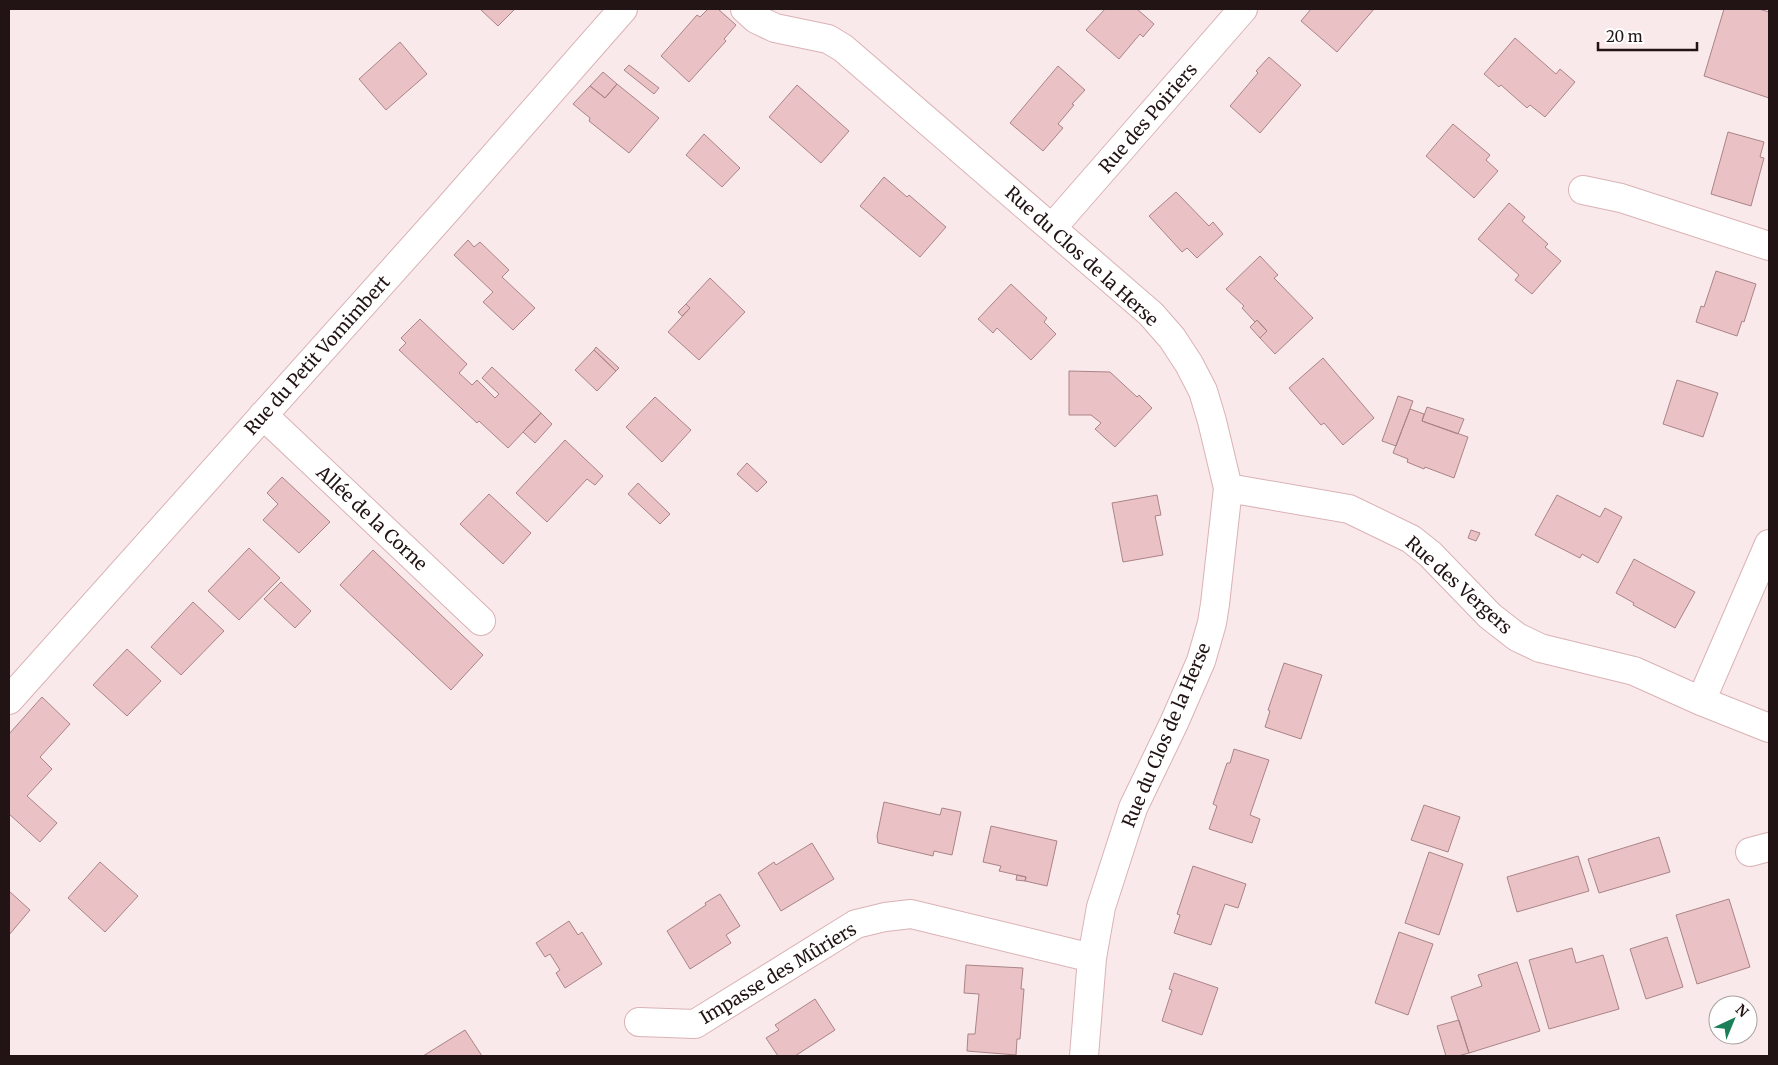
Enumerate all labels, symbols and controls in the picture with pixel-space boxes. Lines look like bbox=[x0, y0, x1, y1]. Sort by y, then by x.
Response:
scale bar bbox=[1598, 20, 1697, 52]
text: 20 m bbox=[1606, 27, 1643, 46]
street label: Rue des Poiriers bbox=[1094, 58, 1202, 178]
street label: Rue du Clos de la Herse bbox=[1001, 181, 1163, 331]
street label: Rue du Petit Vomimbert bbox=[239, 270, 395, 440]
street label: Allée de la Corne bbox=[311, 460, 432, 575]
street label: Rue des Vergers bbox=[1401, 531, 1517, 639]
street label: Rue du Clos de la Herse bbox=[1117, 639, 1215, 831]
street label: Impasse des Mûriers bbox=[696, 917, 861, 1029]
north arrow bbox=[1708, 995, 1758, 1045]
text: N bbox=[1732, 1000, 1752, 1021]

